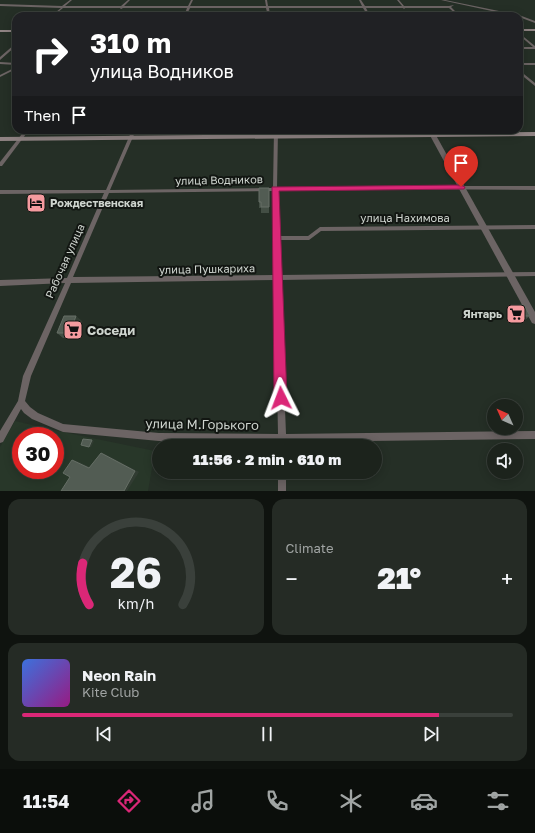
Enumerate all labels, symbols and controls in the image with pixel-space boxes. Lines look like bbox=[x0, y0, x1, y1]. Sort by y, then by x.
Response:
text: 310 m bbox=[90, 26, 171, 59]
icon: right bbox=[24, 28, 76, 80]
text: улица Водников bbox=[90, 60, 234, 82]
icon: arrive bbox=[68, 104, 90, 126]
text: Then bbox=[24, 106, 60, 124]
pin bbox=[444, 146, 478, 187]
icon: arrive bbox=[450, 152, 472, 174]
street label: улица Водников bbox=[175, 172, 263, 187]
hotel icon: Рождественская bbox=[25, 192, 47, 214]
place label: Рождественская bbox=[50, 196, 143, 209]
street label: улица Нахимова bbox=[360, 211, 450, 224]
street label: Рабочая улица bbox=[42, 222, 87, 300]
street label: улица Пушкариха bbox=[159, 261, 255, 276]
supermarket icon: Янтарь bbox=[505, 303, 527, 325]
place label: Янтарь bbox=[463, 307, 502, 320]
supermarket icon: Соседи bbox=[62, 319, 84, 341]
place label: Соседи bbox=[87, 322, 135, 338]
position arrow bbox=[260, 377, 302, 419]
north arrow bbox=[487, 399, 523, 435]
map controls bbox=[487, 399, 523, 479]
street label: улица М.Горького bbox=[145, 415, 259, 433]
speed limit sign: 30 bbox=[12, 427, 64, 479]
button: sound bbox=[487, 443, 523, 479]
text: 11:56 · 2 min · 610 m bbox=[193, 450, 341, 468]
text: Climate bbox=[286, 540, 333, 556]
text: 26 bbox=[110, 547, 162, 597]
text: 21° bbox=[377, 560, 421, 596]
text: − bbox=[286, 565, 298, 592]
text: + bbox=[501, 565, 513, 592]
text: km/h bbox=[118, 595, 154, 612]
text: Neon Rain bbox=[82, 666, 156, 684]
text: Kite Club bbox=[82, 684, 139, 700]
icon: previous bbox=[93, 723, 115, 745]
icon: pause bbox=[256, 723, 278, 745]
icon: next bbox=[420, 723, 442, 745]
icon: directions bbox=[115, 787, 143, 815]
icon: music bbox=[189, 787, 217, 815]
icon: phone bbox=[263, 787, 291, 815]
icon: climate bbox=[337, 787, 365, 815]
icon: car bbox=[410, 787, 438, 815]
icon: filters bbox=[484, 787, 512, 815]
text: 11:54 bbox=[23, 790, 69, 812]

